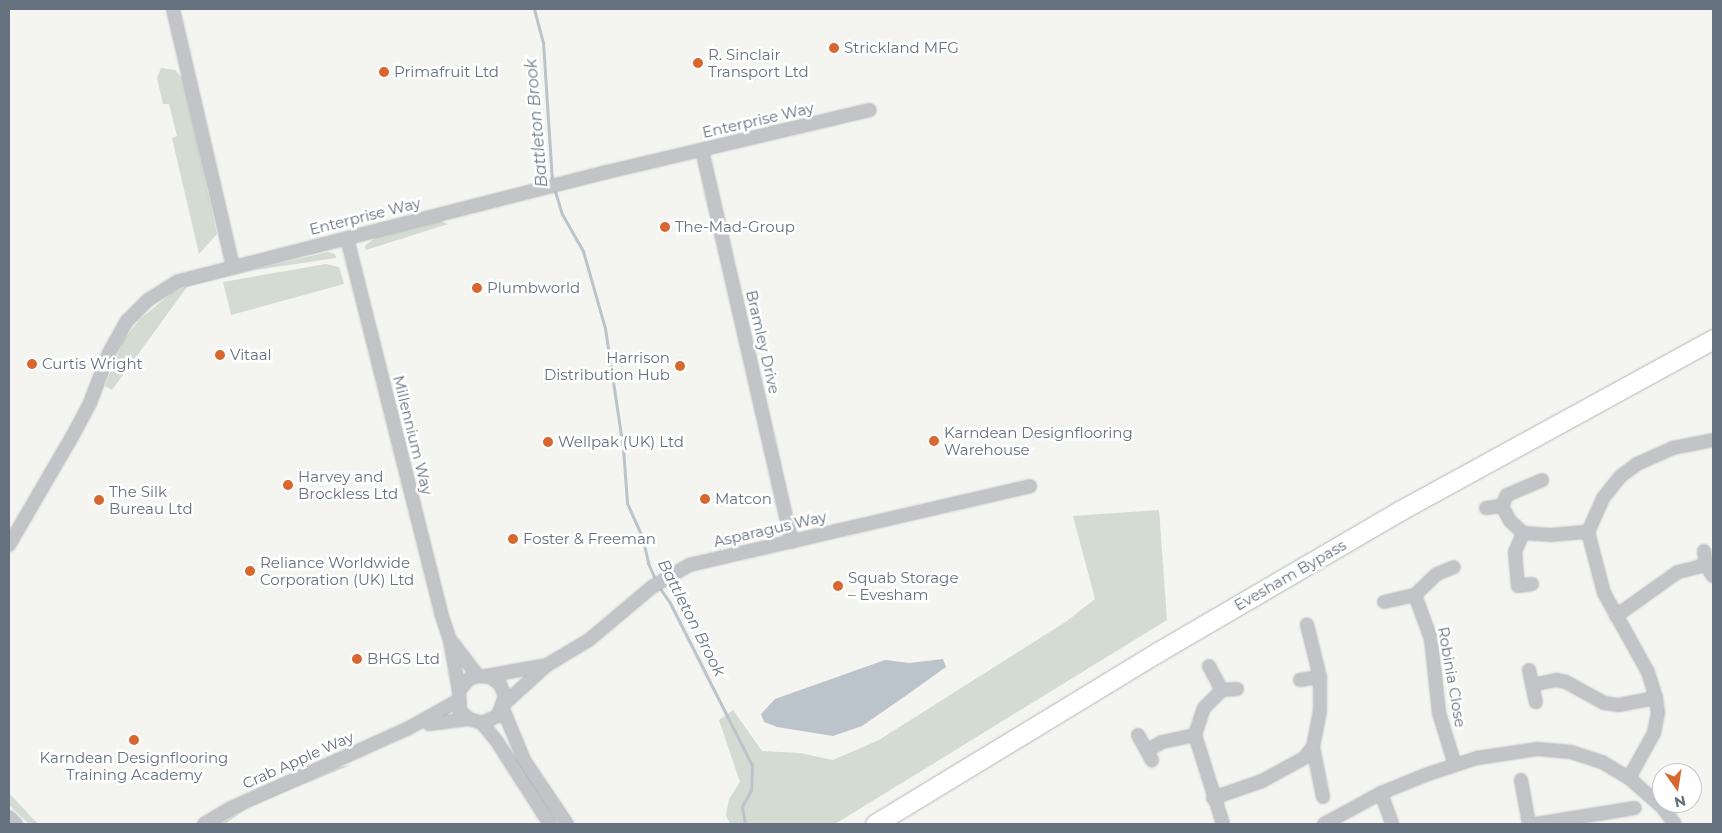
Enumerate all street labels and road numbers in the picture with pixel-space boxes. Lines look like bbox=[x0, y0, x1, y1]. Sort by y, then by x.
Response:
street label: Enterprise Way bbox=[700, 98, 816, 142]
street label: Enterprise Way bbox=[308, 193, 422, 239]
street label: Bramley Drive bbox=[742, 288, 784, 396]
street label: Millennium Way bbox=[389, 374, 437, 496]
street label: Asparagus Way bbox=[712, 507, 828, 551]
street label: Evesham Bypass bbox=[1231, 536, 1349, 614]
street label: Robinia Close bbox=[1434, 625, 1470, 729]
street label: Crab Apple Way bbox=[240, 727, 356, 793]

